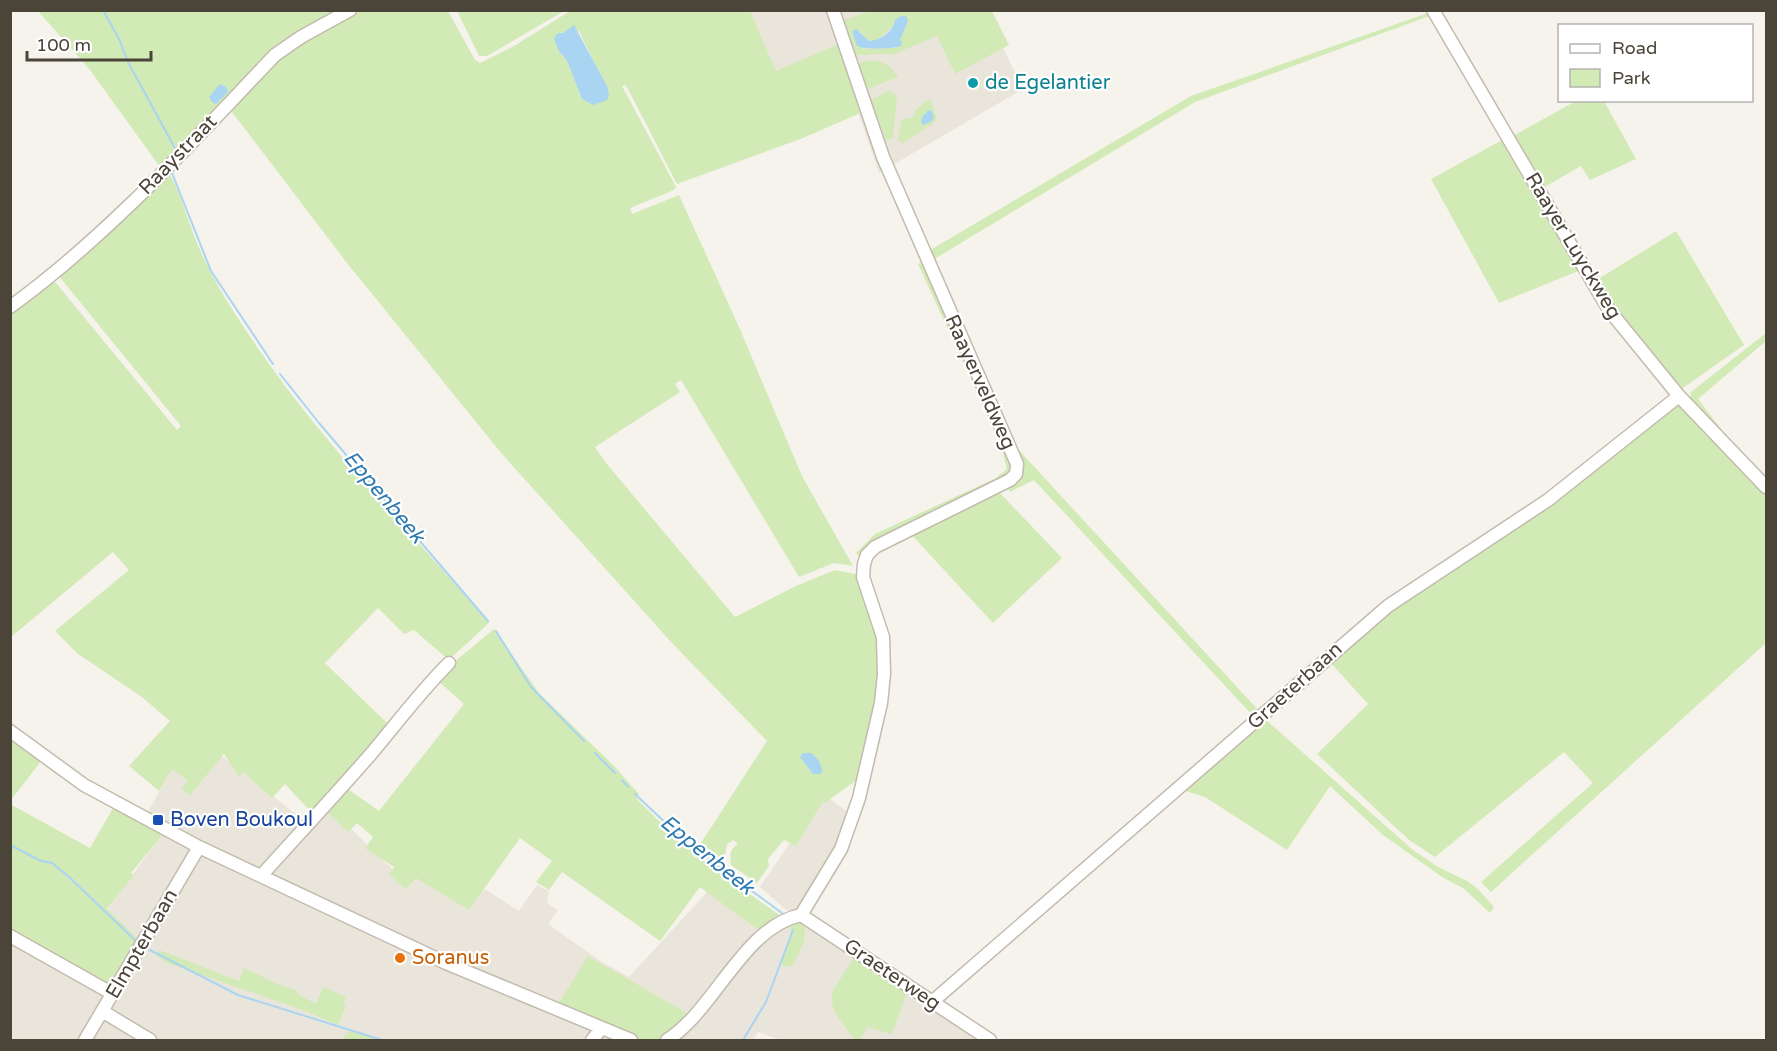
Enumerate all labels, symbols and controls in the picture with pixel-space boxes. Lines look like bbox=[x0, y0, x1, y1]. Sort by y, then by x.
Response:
scale bar bbox=[27, 24, 152, 62]
legend bbox=[1558, 24, 1753, 102]
text: 100 m bbox=[36, 34, 91, 56]
text: Road bbox=[1612, 37, 1657, 59]
text: Park bbox=[1612, 67, 1651, 89]
place label: de Egelantier bbox=[985, 71, 1111, 95]
marker: de Egelantier bbox=[966, 76, 980, 90]
street label: Raaystraat bbox=[134, 110, 222, 200]
street label: Raayer Luyckweg bbox=[1520, 168, 1626, 324]
street label: Raayerveldweg bbox=[940, 311, 1020, 453]
water label: Eppenbeek bbox=[338, 446, 431, 549]
street label: Graeterbaan bbox=[1243, 637, 1347, 735]
place label: Boven Boukoul bbox=[170, 808, 313, 832]
water label: Eppenbeek bbox=[655, 810, 760, 901]
marker: Boven Boukoul bbox=[151, 813, 165, 827]
street label: Elmpterbaan bbox=[101, 885, 183, 1003]
street label: Graeterweg bbox=[839, 934, 945, 1016]
place label: Soranus bbox=[412, 946, 489, 970]
marker: Soranus bbox=[393, 951, 407, 965]

